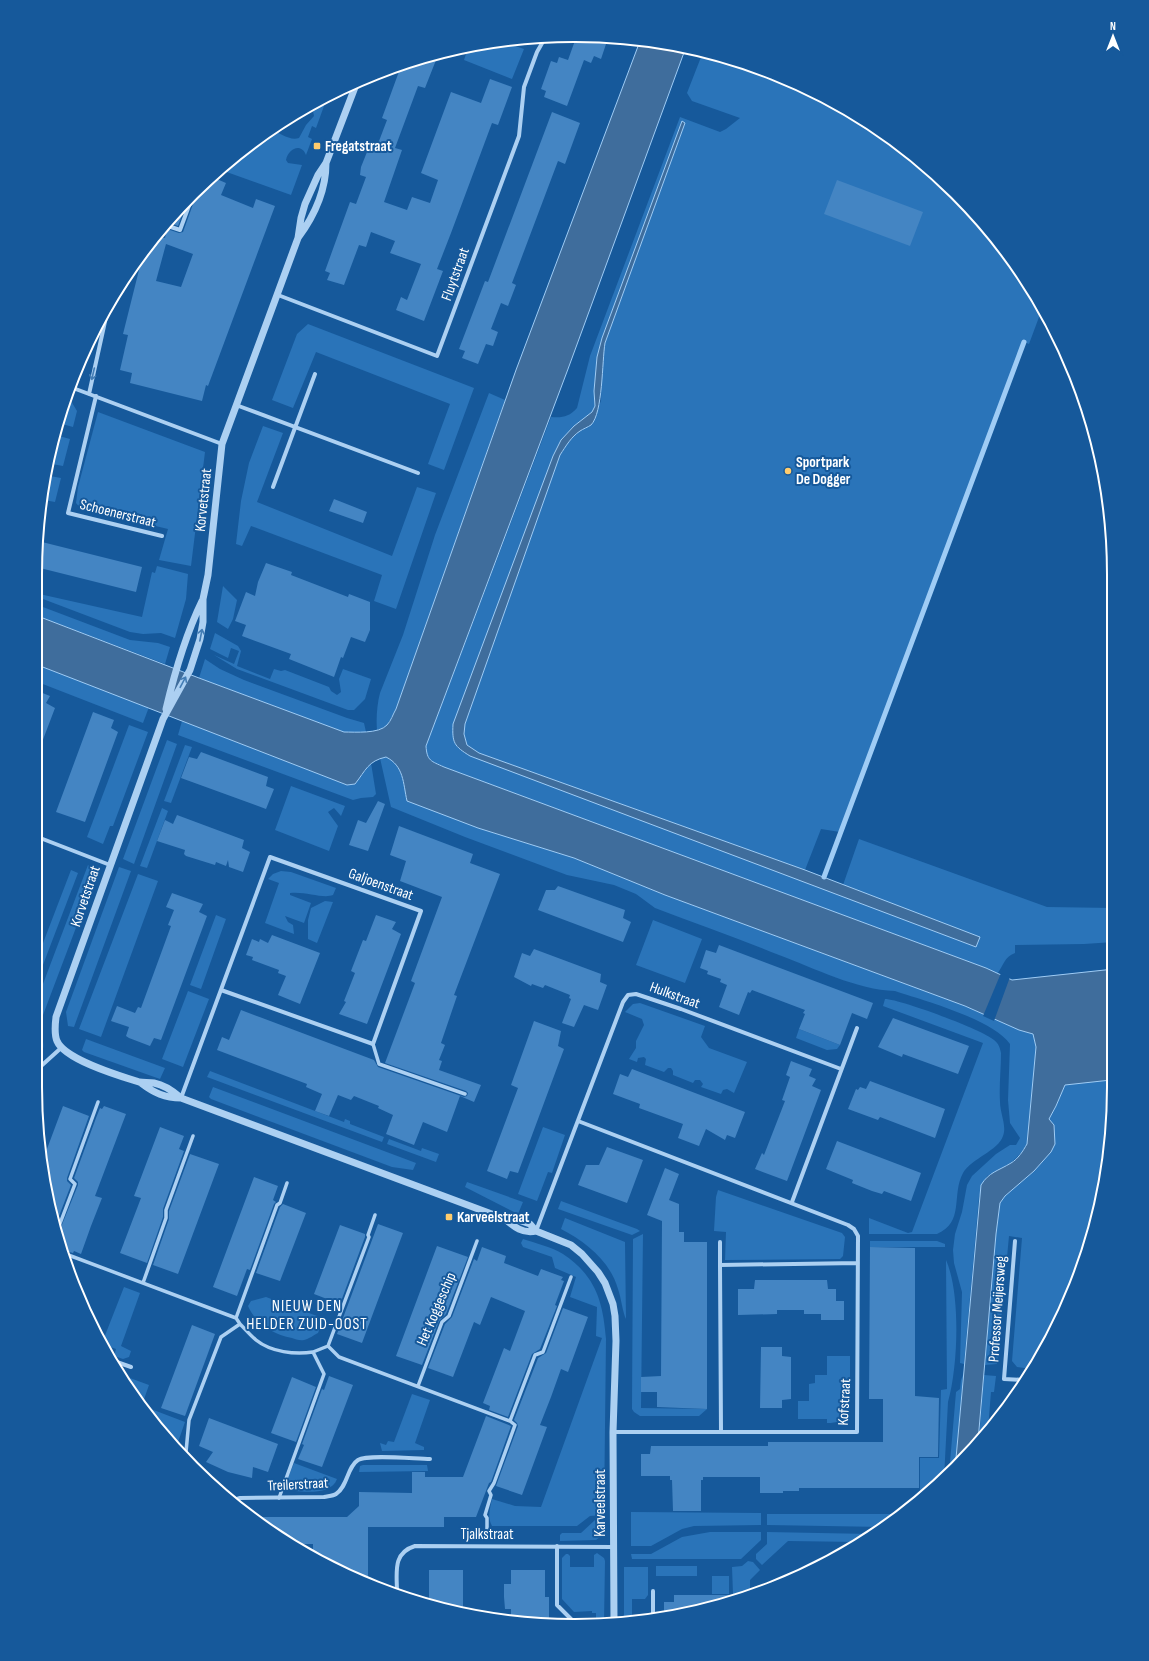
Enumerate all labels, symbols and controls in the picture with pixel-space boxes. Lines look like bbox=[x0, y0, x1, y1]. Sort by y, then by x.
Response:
north arrow bbox=[1093, 16, 1133, 56]
text: N bbox=[1110, 20, 1116, 33]
place label: Fregatstraat bbox=[325, 137, 392, 156]
marker: Fregatstraat bbox=[312, 141, 322, 151]
street label: Fluytstraat bbox=[437, 245, 474, 303]
one-way arrow bbox=[89, 367, 96, 380]
place label: Sportpark De Dogger bbox=[796, 453, 851, 489]
marker: Sportpark De Dogger bbox=[783, 466, 793, 476]
street label: Korvetstraat bbox=[191, 467, 216, 533]
street label: Schoenerstraat bbox=[78, 495, 158, 532]
one-way arrow bbox=[197, 629, 205, 642]
one-way arrow bbox=[180, 676, 187, 688]
street label: Korvetstraat bbox=[66, 863, 105, 929]
street label: Galjoenstraat bbox=[346, 864, 416, 905]
street label: Hulkstraat bbox=[647, 978, 703, 1013]
place label: Karveelstraat bbox=[457, 1208, 530, 1227]
marker: Karveelstraat bbox=[444, 1212, 454, 1222]
street label: Professor Meijersweg bbox=[984, 1255, 1011, 1363]
street label: Het Koggeschip bbox=[412, 1270, 460, 1349]
district label: NIEUW DEN HELDER ZUID-OOST bbox=[246, 1297, 368, 1334]
street label: Kofstraat bbox=[834, 1378, 855, 1426]
street label: Karveelstraat bbox=[591, 1469, 610, 1537]
street label: Treilerstraat bbox=[267, 1473, 329, 1496]
street label: Tjalkstraat bbox=[460, 1525, 514, 1544]

